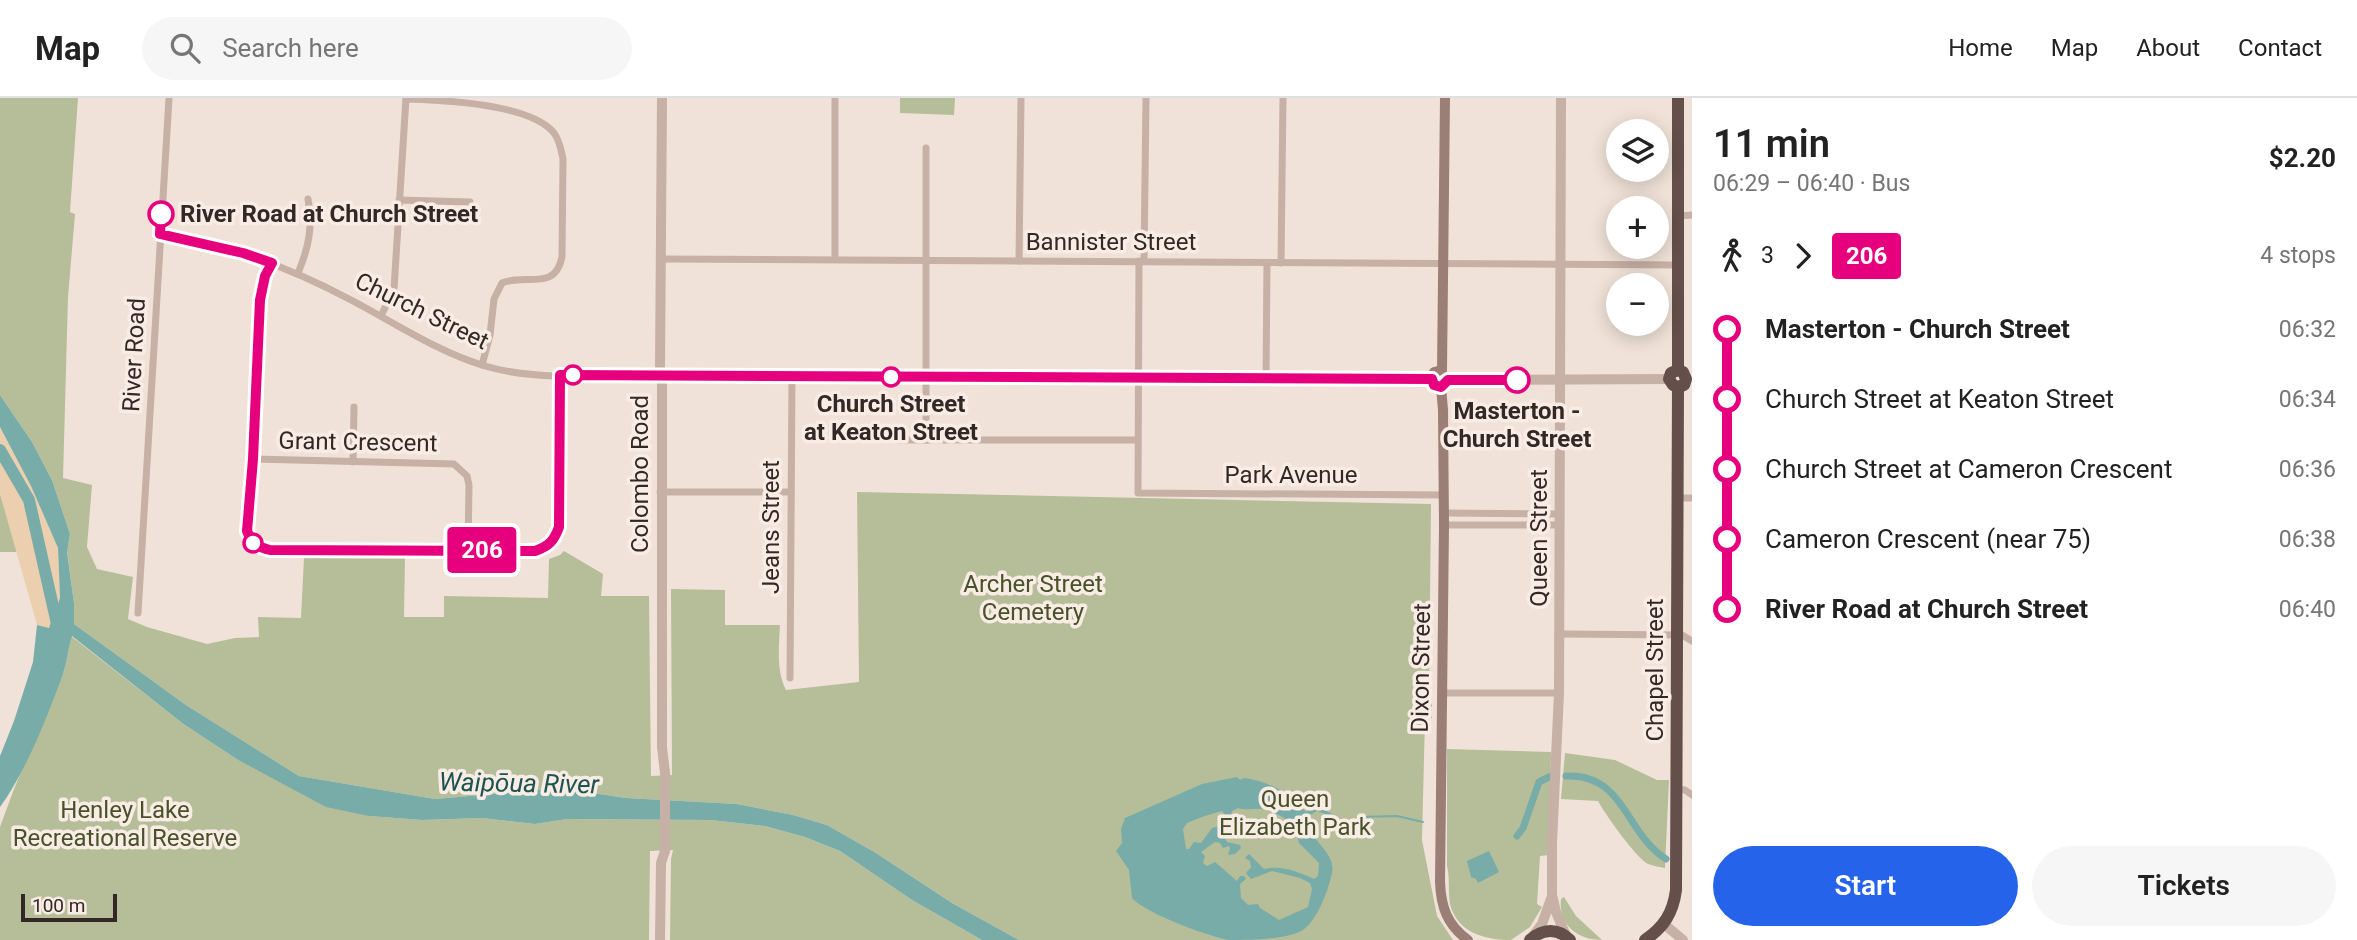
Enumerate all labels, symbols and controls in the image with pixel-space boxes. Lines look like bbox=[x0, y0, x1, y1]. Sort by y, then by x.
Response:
search box bbox=[142, 17, 632, 80]
text: Map bbox=[35, 29, 100, 68]
icon: search bbox=[166, 29, 204, 67]
text: Search here bbox=[222, 33, 359, 63]
text: Home bbox=[1948, 34, 2013, 62]
text: Map bbox=[2051, 34, 2098, 62]
text: About bbox=[2136, 34, 2200, 62]
text: Contact bbox=[2238, 34, 2322, 62]
map controls bbox=[1606, 119, 1669, 336]
button: layers bbox=[1606, 119, 1669, 182]
text: 11 min bbox=[1713, 122, 1830, 166]
text: $2.20 bbox=[2269, 143, 2336, 173]
text: 06:29 – 06:40 · Bus bbox=[1713, 170, 1910, 197]
button: + bbox=[1606, 196, 1669, 259]
place label: River Road at Church Street bbox=[180, 200, 478, 228]
marker: River Road at Church Street bbox=[148, 201, 174, 227]
street label: Bannister Street bbox=[1026, 228, 1197, 256]
icon: walk bbox=[1713, 237, 1751, 275]
icon: forward bbox=[1784, 237, 1822, 275]
text: 3 bbox=[1761, 242, 1774, 269]
text: 206 bbox=[1846, 242, 1887, 270]
text: 4 stops bbox=[2260, 242, 2336, 269]
street label: Church Street bbox=[351, 267, 493, 355]
button: − bbox=[1606, 273, 1669, 336]
street label: River Road bbox=[117, 297, 151, 413]
text: Masterton - Church Street bbox=[1765, 314, 2070, 344]
text: 06:32 bbox=[2279, 316, 2336, 343]
unlabelled marker bbox=[563, 365, 583, 385]
marker: Church Street at Keaton Street bbox=[881, 367, 901, 387]
marker: Masterton - Church Street bbox=[1504, 367, 1530, 393]
text: Church Street at Keaton Street bbox=[1765, 384, 2114, 414]
text: 06:34 bbox=[2279, 386, 2336, 413]
place label: Church Street at Keaton Street bbox=[804, 390, 978, 446]
street label: Colombo Road bbox=[626, 395, 654, 553]
place label: Masterton - Church Street bbox=[1443, 397, 1591, 453]
street label: Grant Crescent bbox=[278, 427, 438, 457]
text: Church Street at Cameron Crescent bbox=[1765, 454, 2172, 484]
text: 06:36 bbox=[2279, 456, 2336, 483]
street label: Jeans Street bbox=[757, 460, 785, 594]
street label: Park Avenue bbox=[1225, 461, 1357, 489]
street label: Queen Street bbox=[1525, 469, 1553, 607]
text: Cameron Crescent (near 75) bbox=[1765, 524, 2091, 554]
text: 06:38 bbox=[2279, 526, 2336, 553]
line badge: 206 bbox=[442, 527, 522, 573]
unlabelled marker bbox=[243, 533, 263, 553]
text: 206 bbox=[461, 536, 503, 564]
park label: Archer Street Cemetery bbox=[963, 570, 1103, 626]
text: River Road at Church Street bbox=[1765, 594, 2088, 624]
text: 06:40 bbox=[2279, 596, 2336, 623]
street label: Chapel Street bbox=[1641, 598, 1669, 742]
street label: Dixon Street bbox=[1406, 603, 1436, 733]
water label: Waipōua River bbox=[439, 767, 601, 799]
park label: Queen Elizabeth Park bbox=[1219, 785, 1372, 841]
park label: Henley Lake Recreational Reserve bbox=[13, 796, 237, 852]
button: Start bbox=[1713, 846, 2018, 926]
button: Tickets bbox=[2032, 846, 2336, 926]
scale bar bbox=[21, 891, 117, 923]
text: 100 m bbox=[32, 894, 85, 917]

